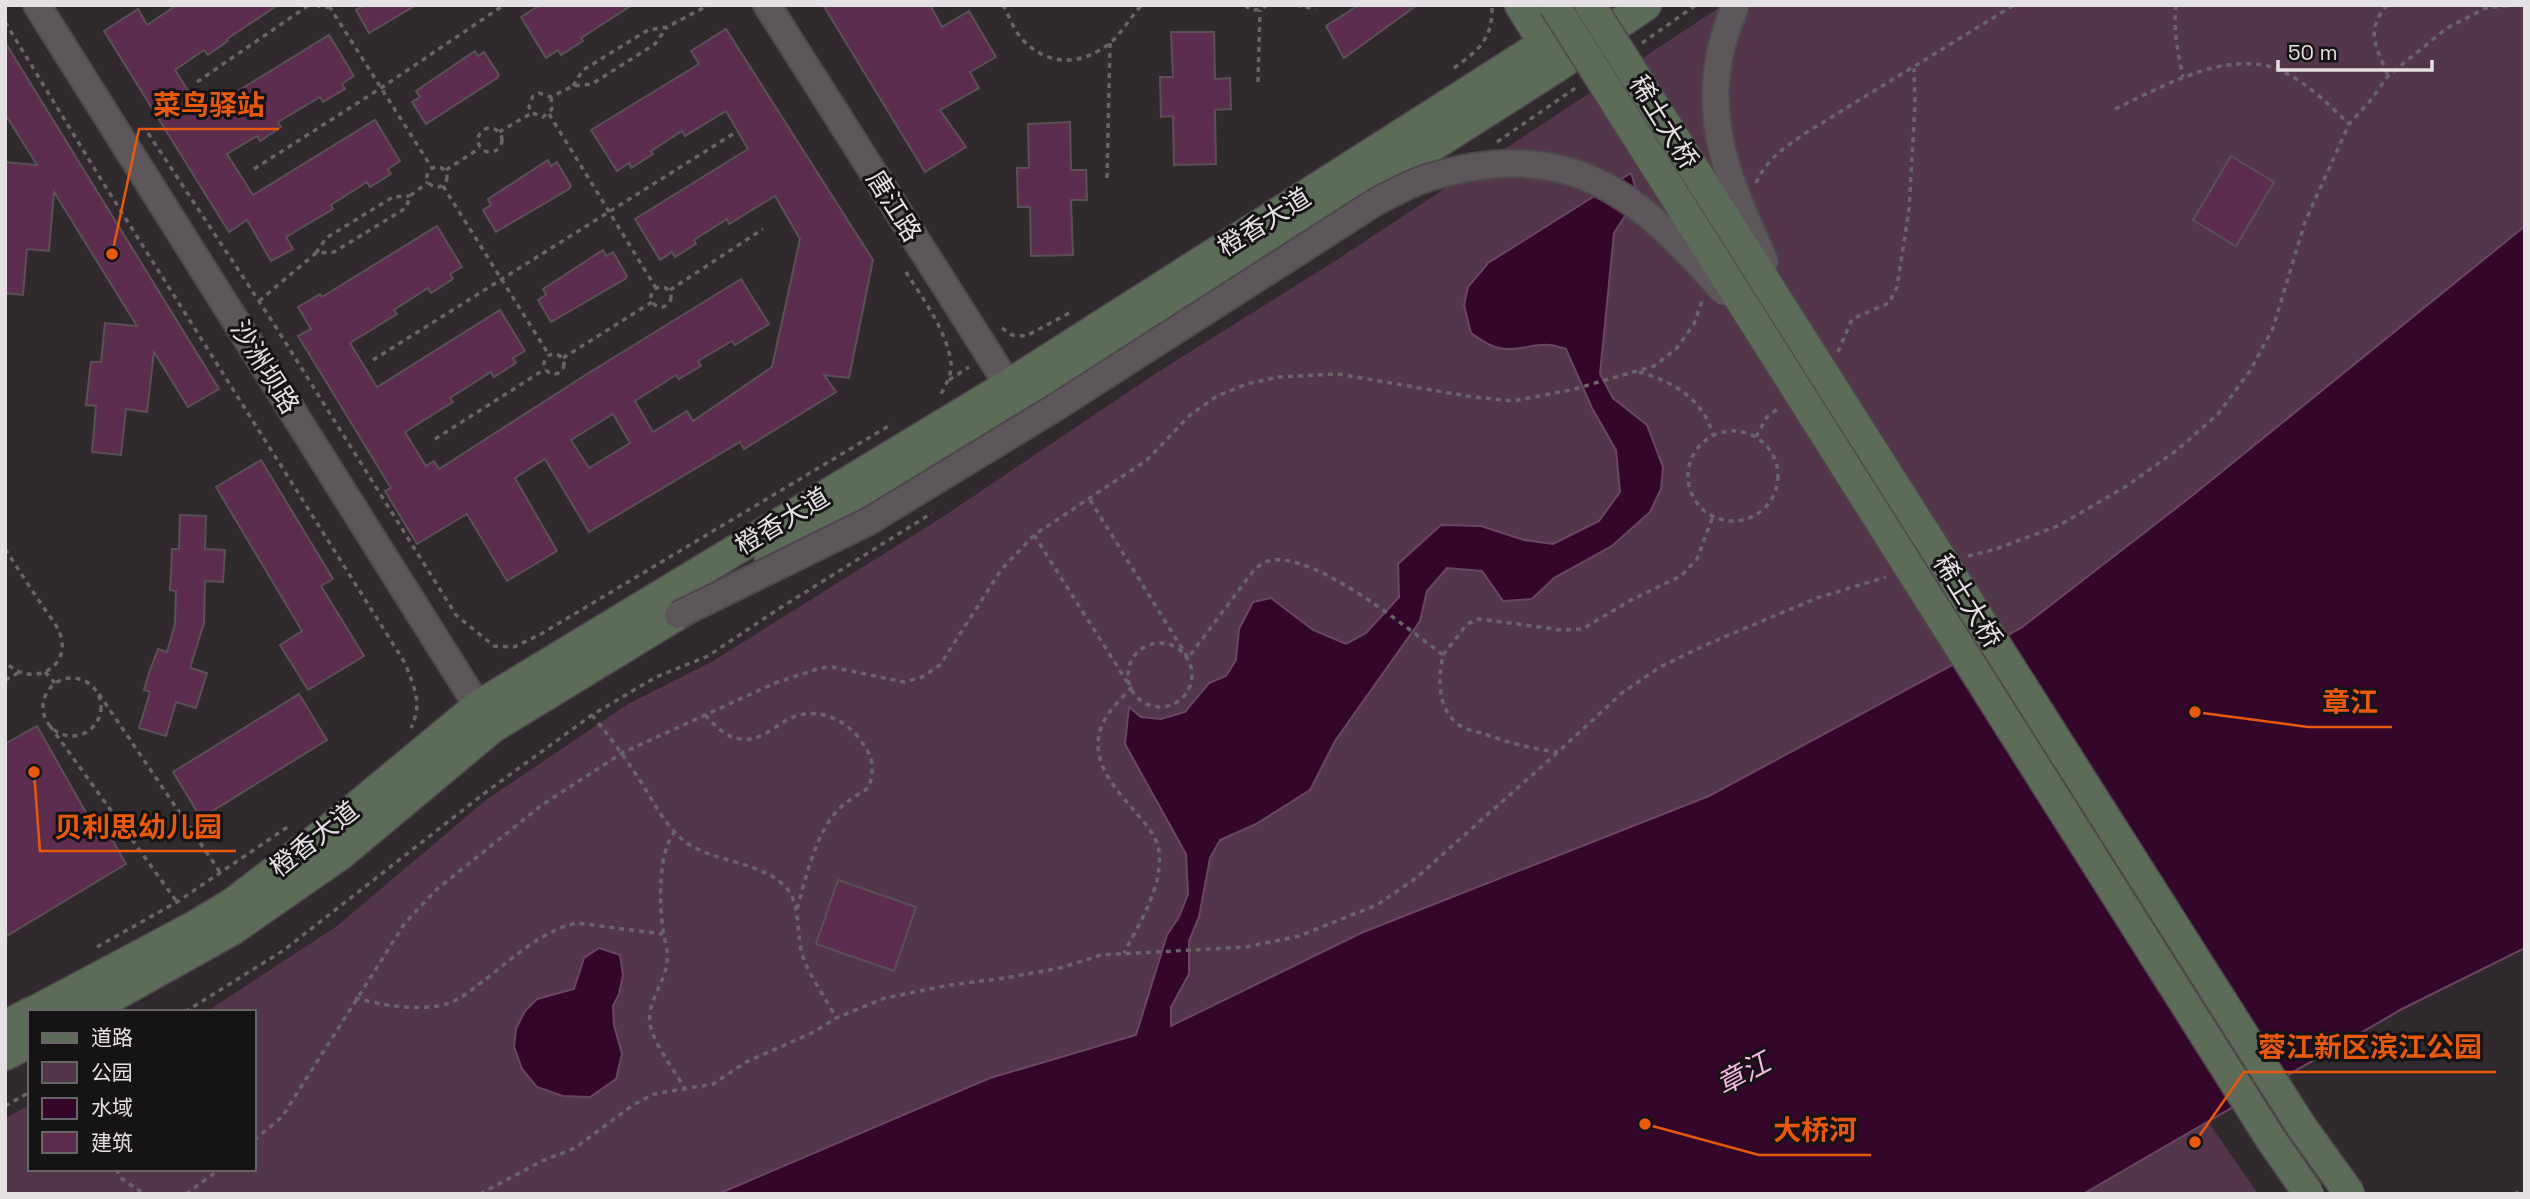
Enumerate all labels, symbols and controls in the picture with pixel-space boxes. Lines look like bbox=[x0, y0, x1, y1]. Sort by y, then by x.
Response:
scale bar bbox=[2278, 28, 2432, 72]
text: 50 m bbox=[2288, 39, 2338, 66]
street label: 稀土大桥 bbox=[1622, 69, 1706, 175]
callout: 菜鸟驿站 bbox=[139, 80, 279, 129]
text: 菜鸟驿站 bbox=[153, 87, 265, 123]
street label: 唐江路 bbox=[859, 164, 929, 248]
street label: 橙香大道 bbox=[1211, 180, 1317, 264]
street label: 沙洲坝路 bbox=[223, 314, 307, 420]
street label: 橙香大道 bbox=[729, 480, 835, 562]
street label: 稀土大桥 bbox=[1926, 548, 2010, 654]
callout: 章江 bbox=[2308, 678, 2392, 727]
text: 章江 bbox=[2322, 684, 2378, 720]
street label: 橙香大道 bbox=[263, 794, 365, 884]
callout: 贝利思幼儿园 bbox=[40, 802, 236, 851]
text: 贝利思幼儿园 bbox=[54, 809, 222, 845]
legend bbox=[28, 1010, 256, 1171]
callout: 蓉江新区滨江公园 bbox=[2244, 1023, 2496, 1072]
text: 道路 bbox=[91, 1024, 133, 1051]
text: 蓉江新区滨江公园 bbox=[2258, 1029, 2482, 1065]
water label: 章江 bbox=[1710, 1043, 1779, 1102]
text: 公园 bbox=[91, 1059, 133, 1086]
text: 水域 bbox=[91, 1094, 133, 1121]
callout: 大桥河 bbox=[1759, 1106, 1871, 1155]
text: 大桥河 bbox=[1773, 1112, 1857, 1148]
text: 建筑 bbox=[91, 1129, 133, 1156]

